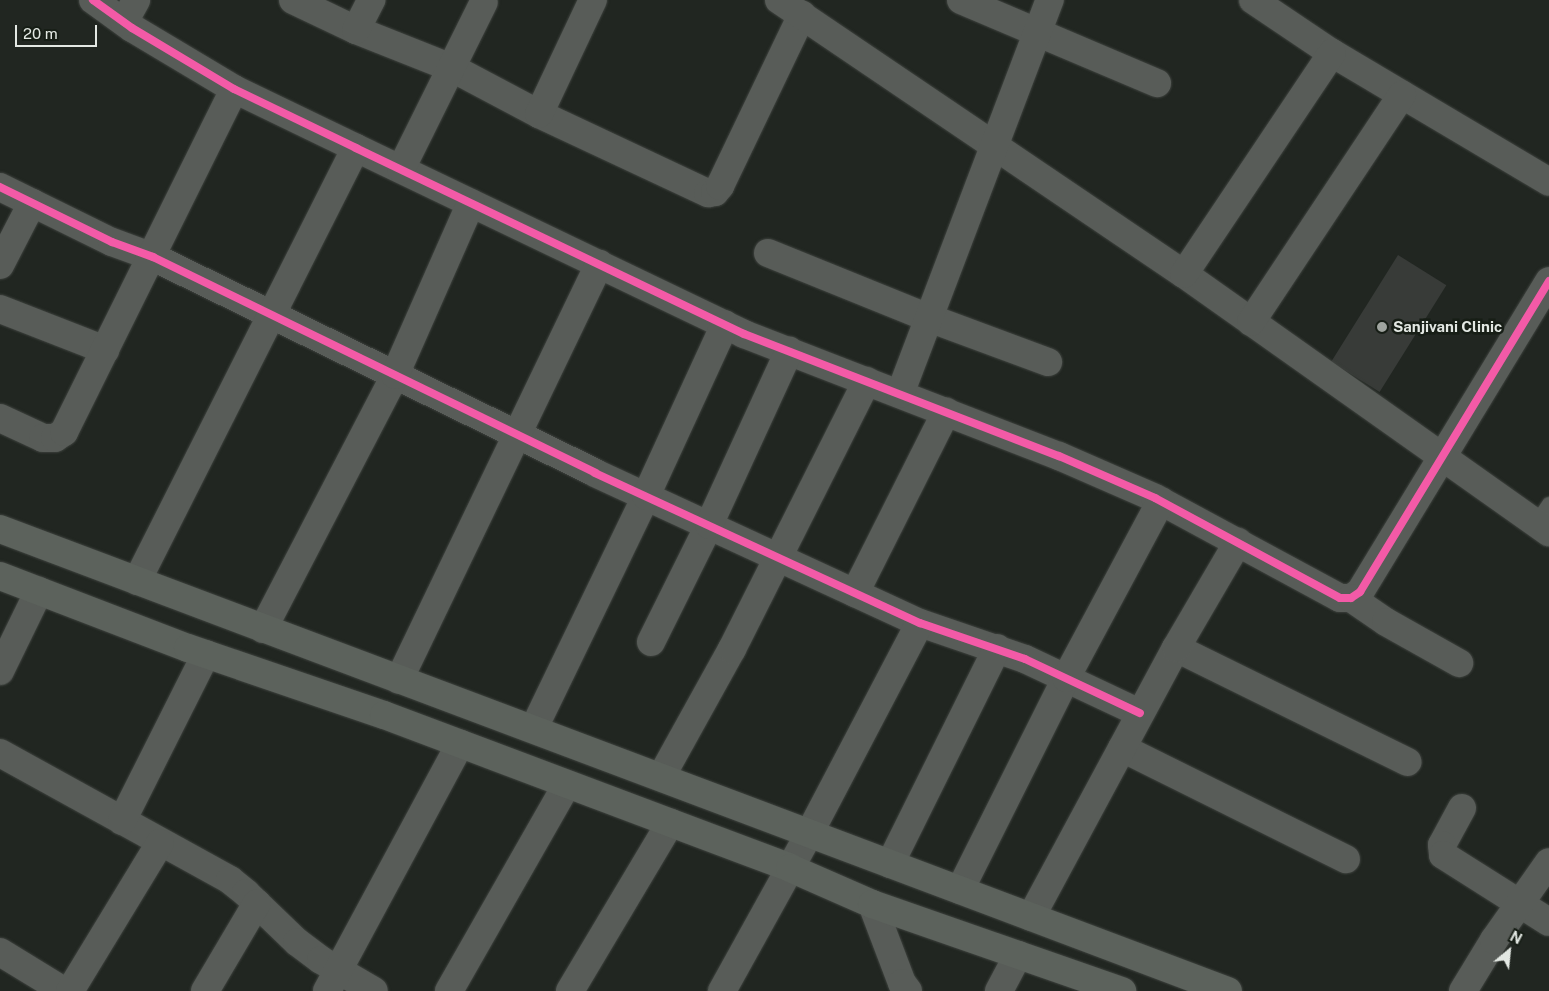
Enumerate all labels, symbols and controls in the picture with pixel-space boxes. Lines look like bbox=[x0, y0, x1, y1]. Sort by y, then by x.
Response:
scale bar bbox=[18, 15, 100, 47]
text: 20 m bbox=[23, 25, 58, 42]
place label: Sanjivani Clinic bbox=[1393, 318, 1502, 336]
marker: Sanjivani Clinic bbox=[1375, 320, 1389, 334]
north arrow bbox=[1484, 926, 1534, 976]
text: N bbox=[1507, 928, 1525, 947]

